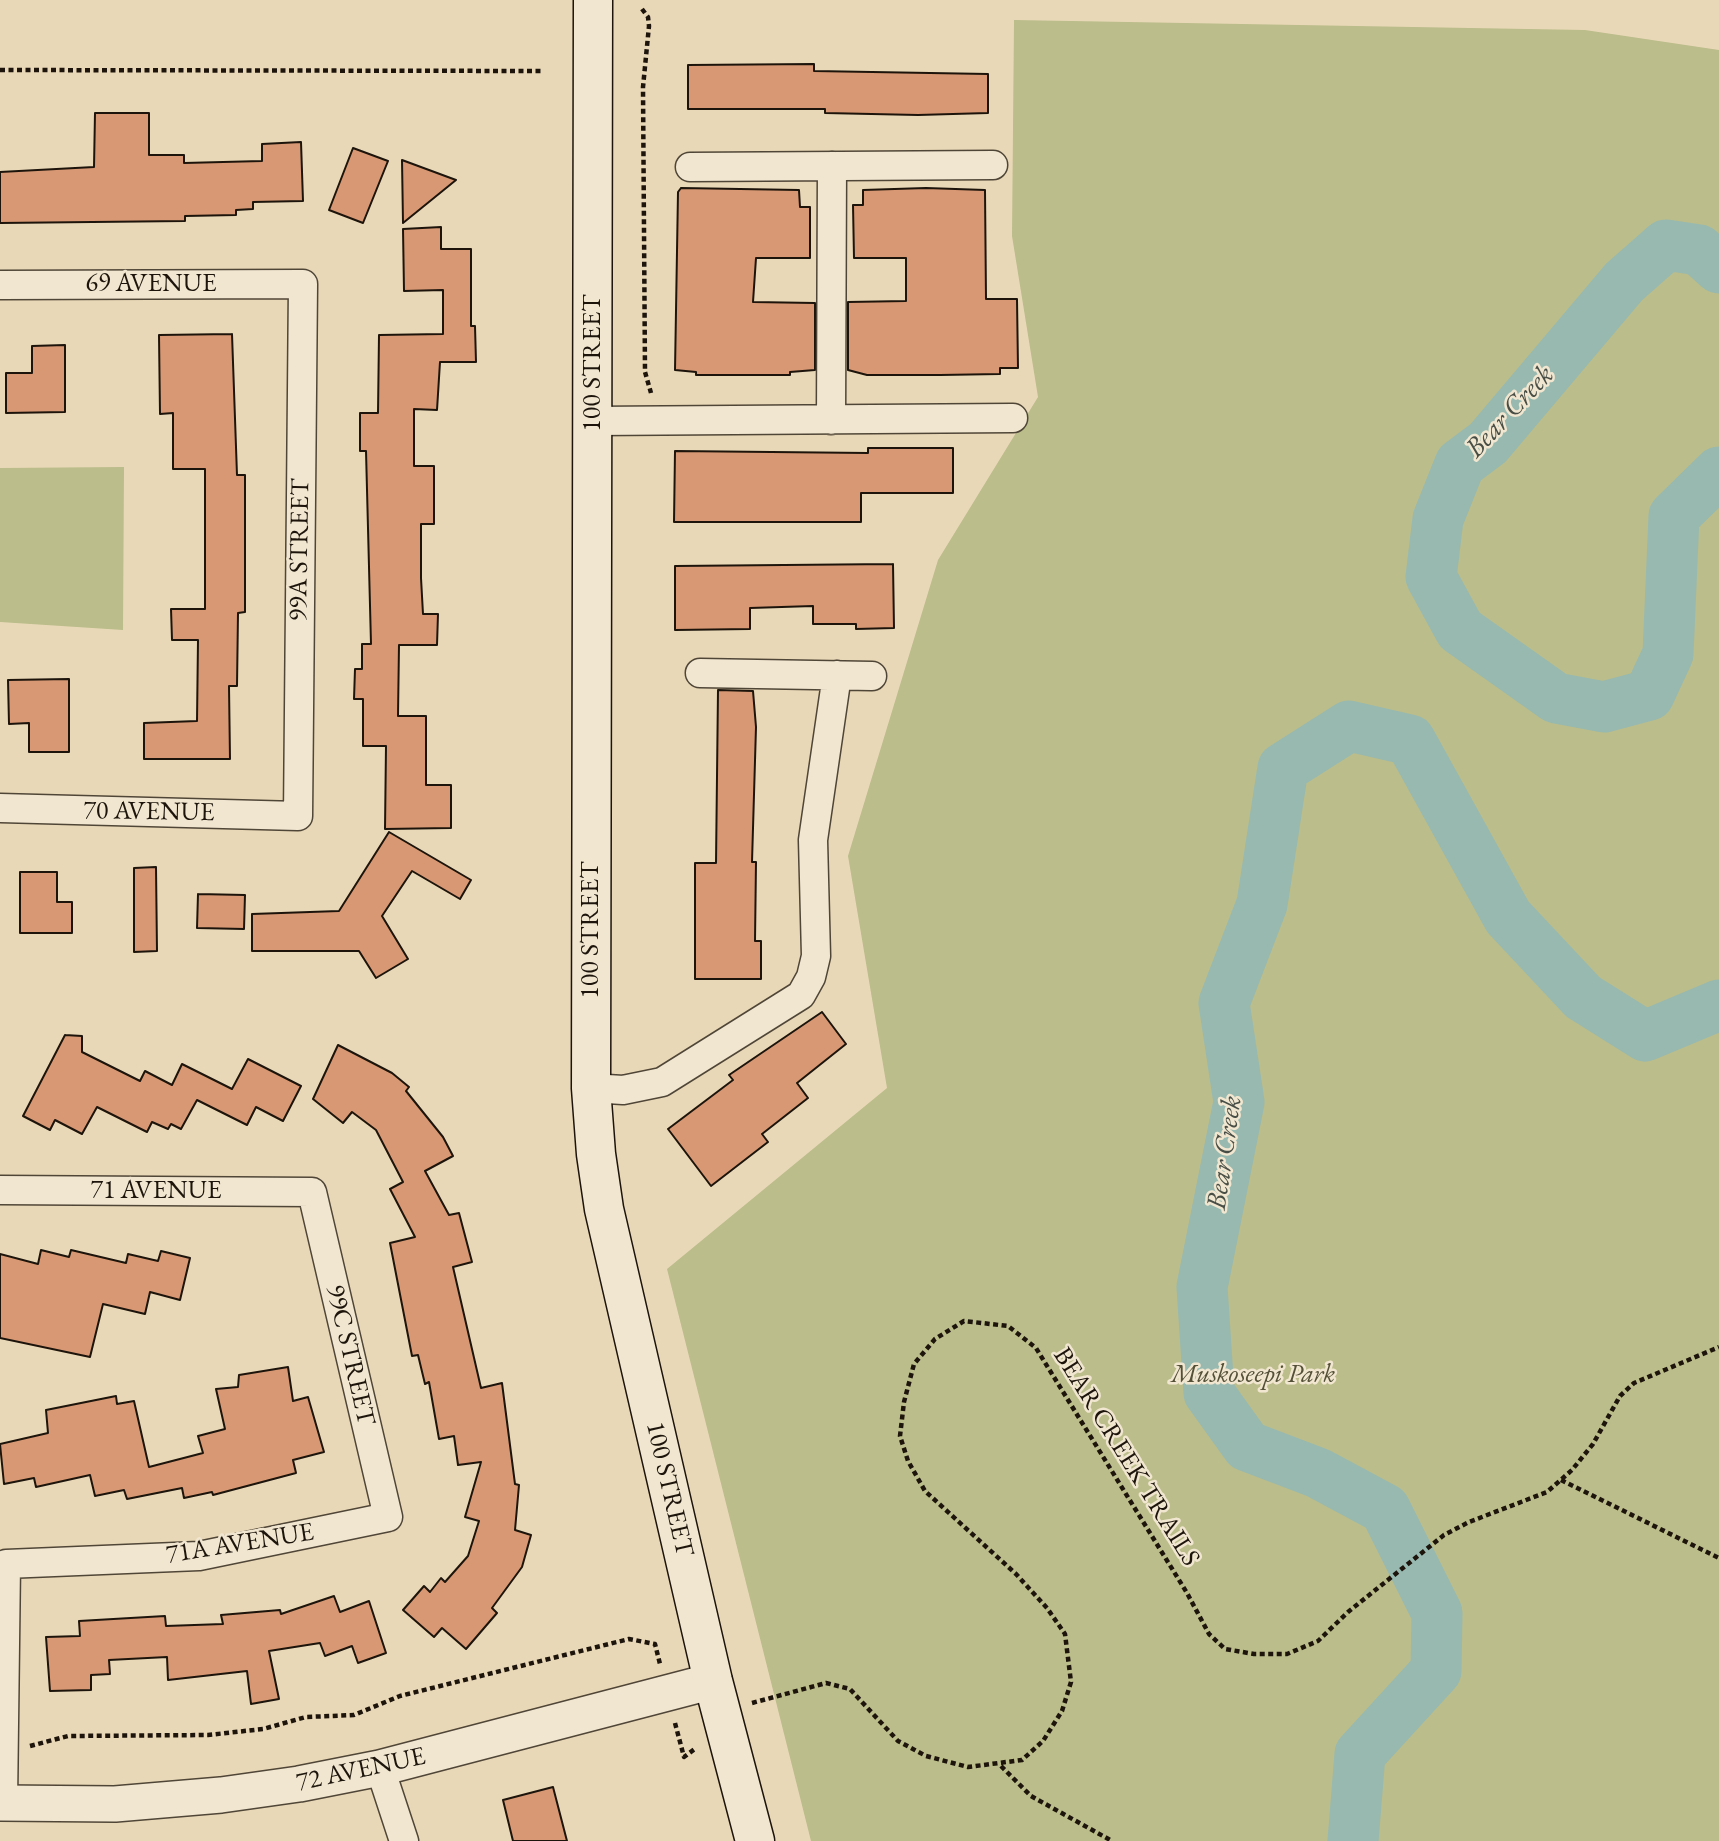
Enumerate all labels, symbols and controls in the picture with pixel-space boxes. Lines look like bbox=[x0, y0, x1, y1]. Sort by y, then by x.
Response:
street label: 69 AVENUE bbox=[85, 268, 217, 300]
street label: 100 STREET bbox=[577, 294, 609, 432]
water label: Bear Creek bbox=[1459, 359, 1561, 465]
street label: 99A STREET bbox=[283, 478, 317, 622]
street label: 70 AVENUE bbox=[83, 795, 215, 829]
street label: 100 STREET bbox=[575, 861, 607, 999]
water label: Bear Creek bbox=[1200, 1094, 1250, 1212]
street label: 71 AVENUE bbox=[90, 1175, 222, 1207]
street label: 99C STREET bbox=[319, 1282, 381, 1428]
street label: BEAR CREEK TRAILS bbox=[1046, 1342, 1206, 1572]
park label: Muskoseepi Park bbox=[1171, 1359, 1335, 1391]
street label: 100 STREET bbox=[638, 1419, 700, 1559]
street label: 71A AVENUE bbox=[164, 1517, 316, 1571]
street label: 72 AVENUE bbox=[294, 1741, 428, 1799]

